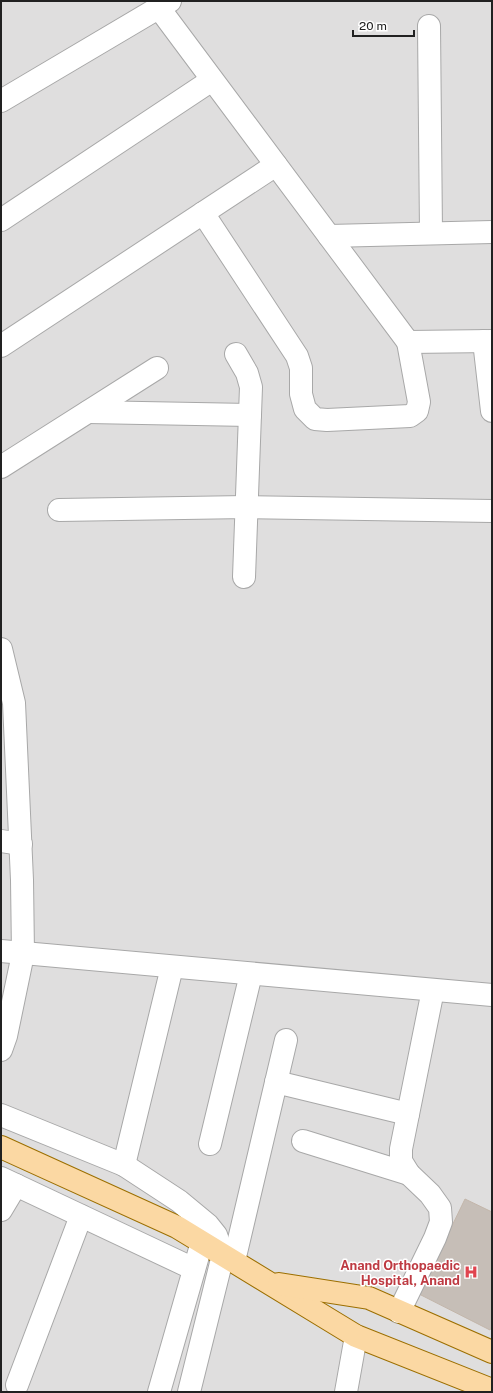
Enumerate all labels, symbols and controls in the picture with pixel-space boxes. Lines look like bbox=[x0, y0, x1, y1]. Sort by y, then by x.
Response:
scale bar bbox=[353, 12, 414, 38]
text: 20 m bbox=[359, 19, 387, 33]
place label: Anand Orthopaedic Hospital, Anand bbox=[340, 1258, 460, 1288]
hospital icon: Anand Orthopaedic Hospital, Anand bbox=[463, 1264, 479, 1280]

